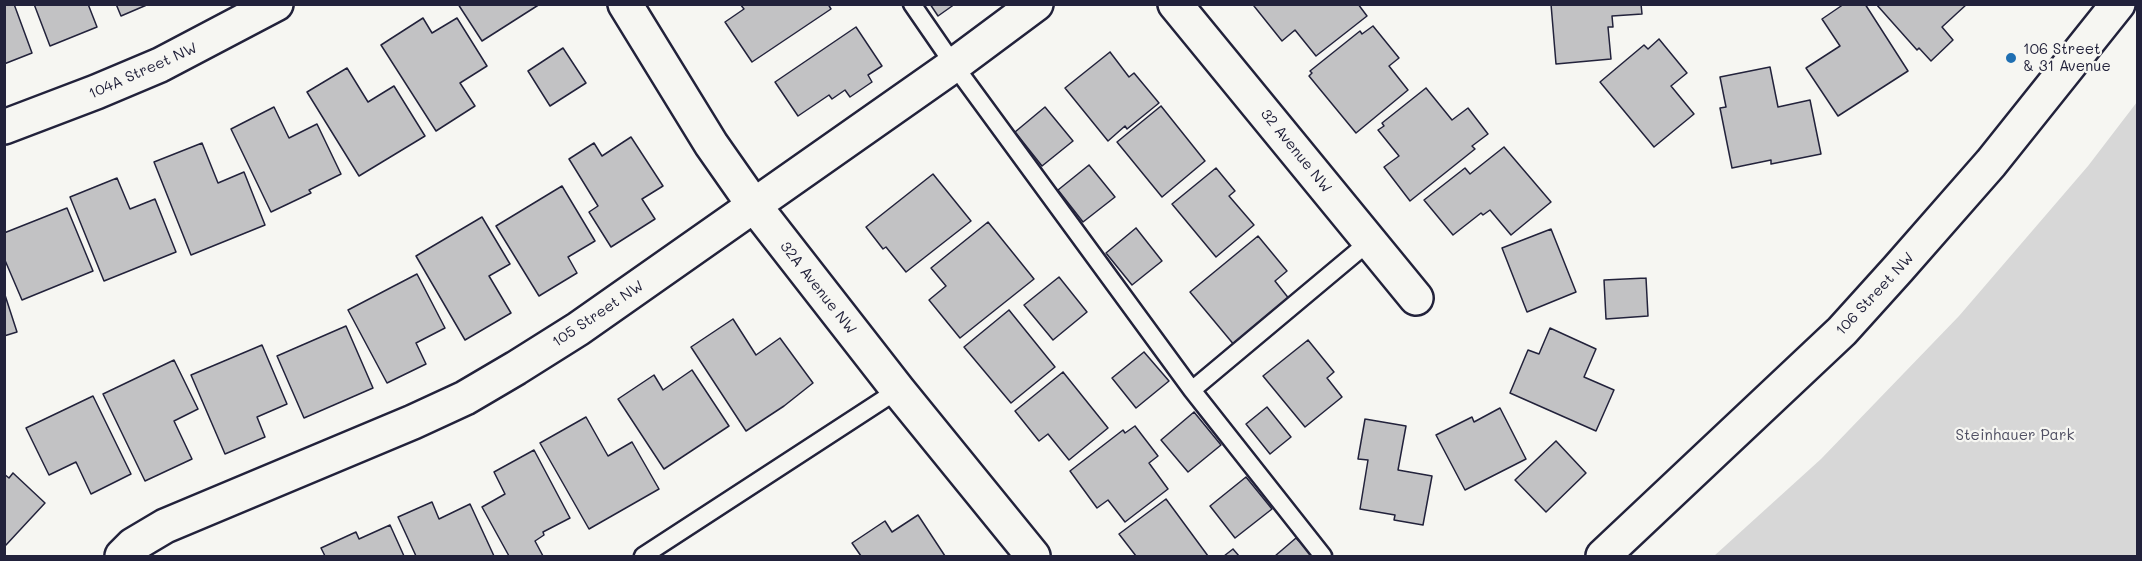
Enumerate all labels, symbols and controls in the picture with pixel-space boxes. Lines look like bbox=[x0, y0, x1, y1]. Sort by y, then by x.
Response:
street label: 104A Street NW bbox=[86, 39, 200, 103]
place label: 106 Street & 31 Avenue bbox=[2023, 40, 2111, 75]
marker: 106 Street & 31 Avenue bbox=[2004, 51, 2018, 65]
street label: 32 Avenue NW bbox=[1257, 105, 1335, 197]
street label: 32A Avenue NW bbox=[776, 238, 860, 338]
street label: 106 Street NW bbox=[1832, 249, 1918, 339]
street label: 105 Street NW bbox=[549, 277, 647, 351]
park label: Steinhauer Park bbox=[1956, 426, 2074, 444]

